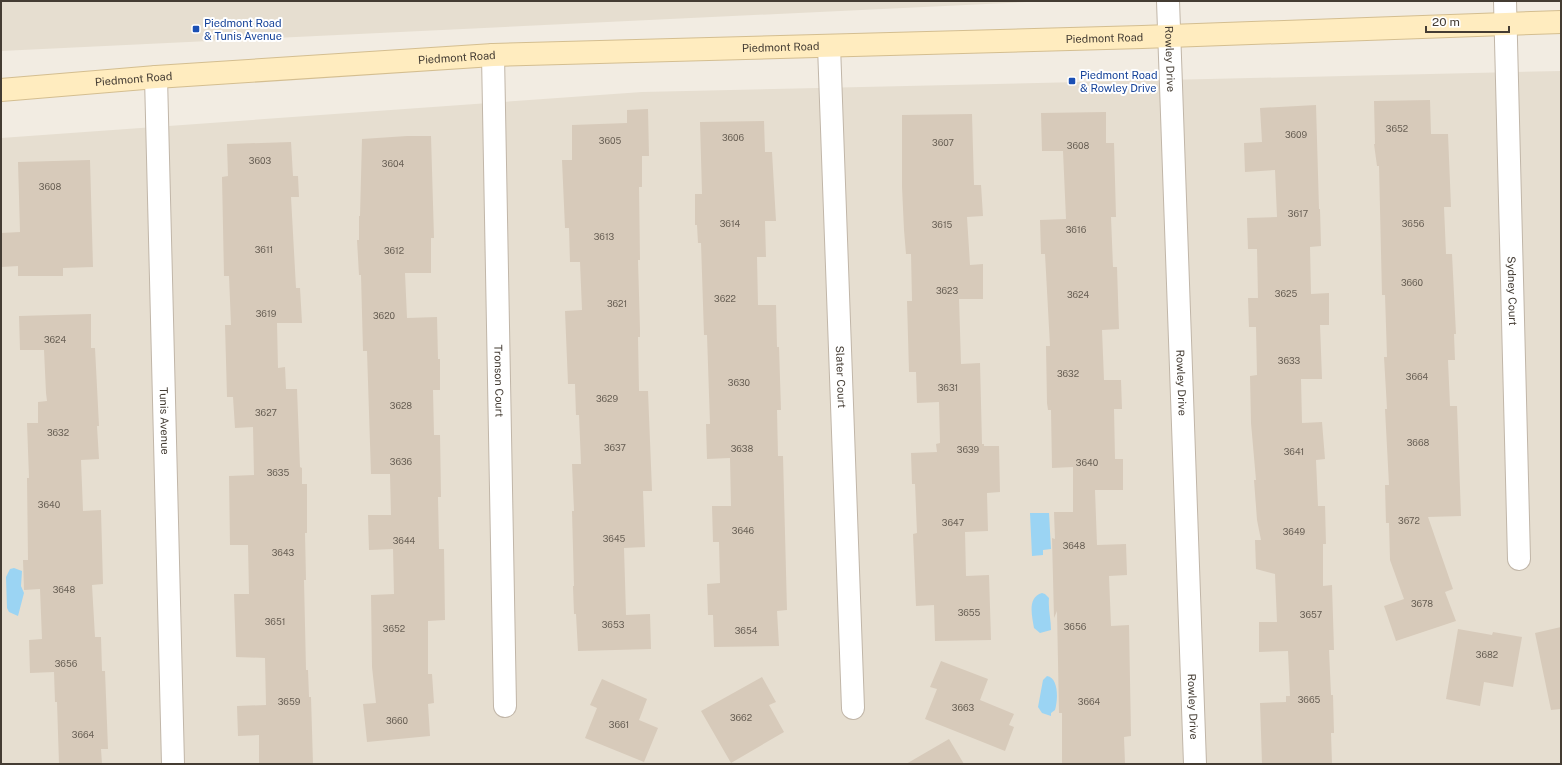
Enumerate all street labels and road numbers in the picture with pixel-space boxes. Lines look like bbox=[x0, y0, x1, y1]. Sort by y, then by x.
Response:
street label: Rowley Drive bbox=[1163, 26, 1177, 92]
street label: Piedmont Road bbox=[1066, 31, 1143, 45]
street label: Piedmont Road bbox=[742, 40, 820, 54]
street label: Piedmont Road bbox=[418, 49, 496, 66]
street label: Piedmont Road bbox=[94, 70, 173, 88]
street label: Sydney Court bbox=[1505, 256, 1519, 326]
street label: Tronson Court bbox=[492, 345, 506, 417]
street label: Slater Court bbox=[834, 345, 848, 408]
street label: Rowley Drive bbox=[1174, 349, 1189, 416]
street label: Tunis Avenue bbox=[158, 387, 171, 455]
street label: Rowley Drive bbox=[1186, 673, 1200, 740]

